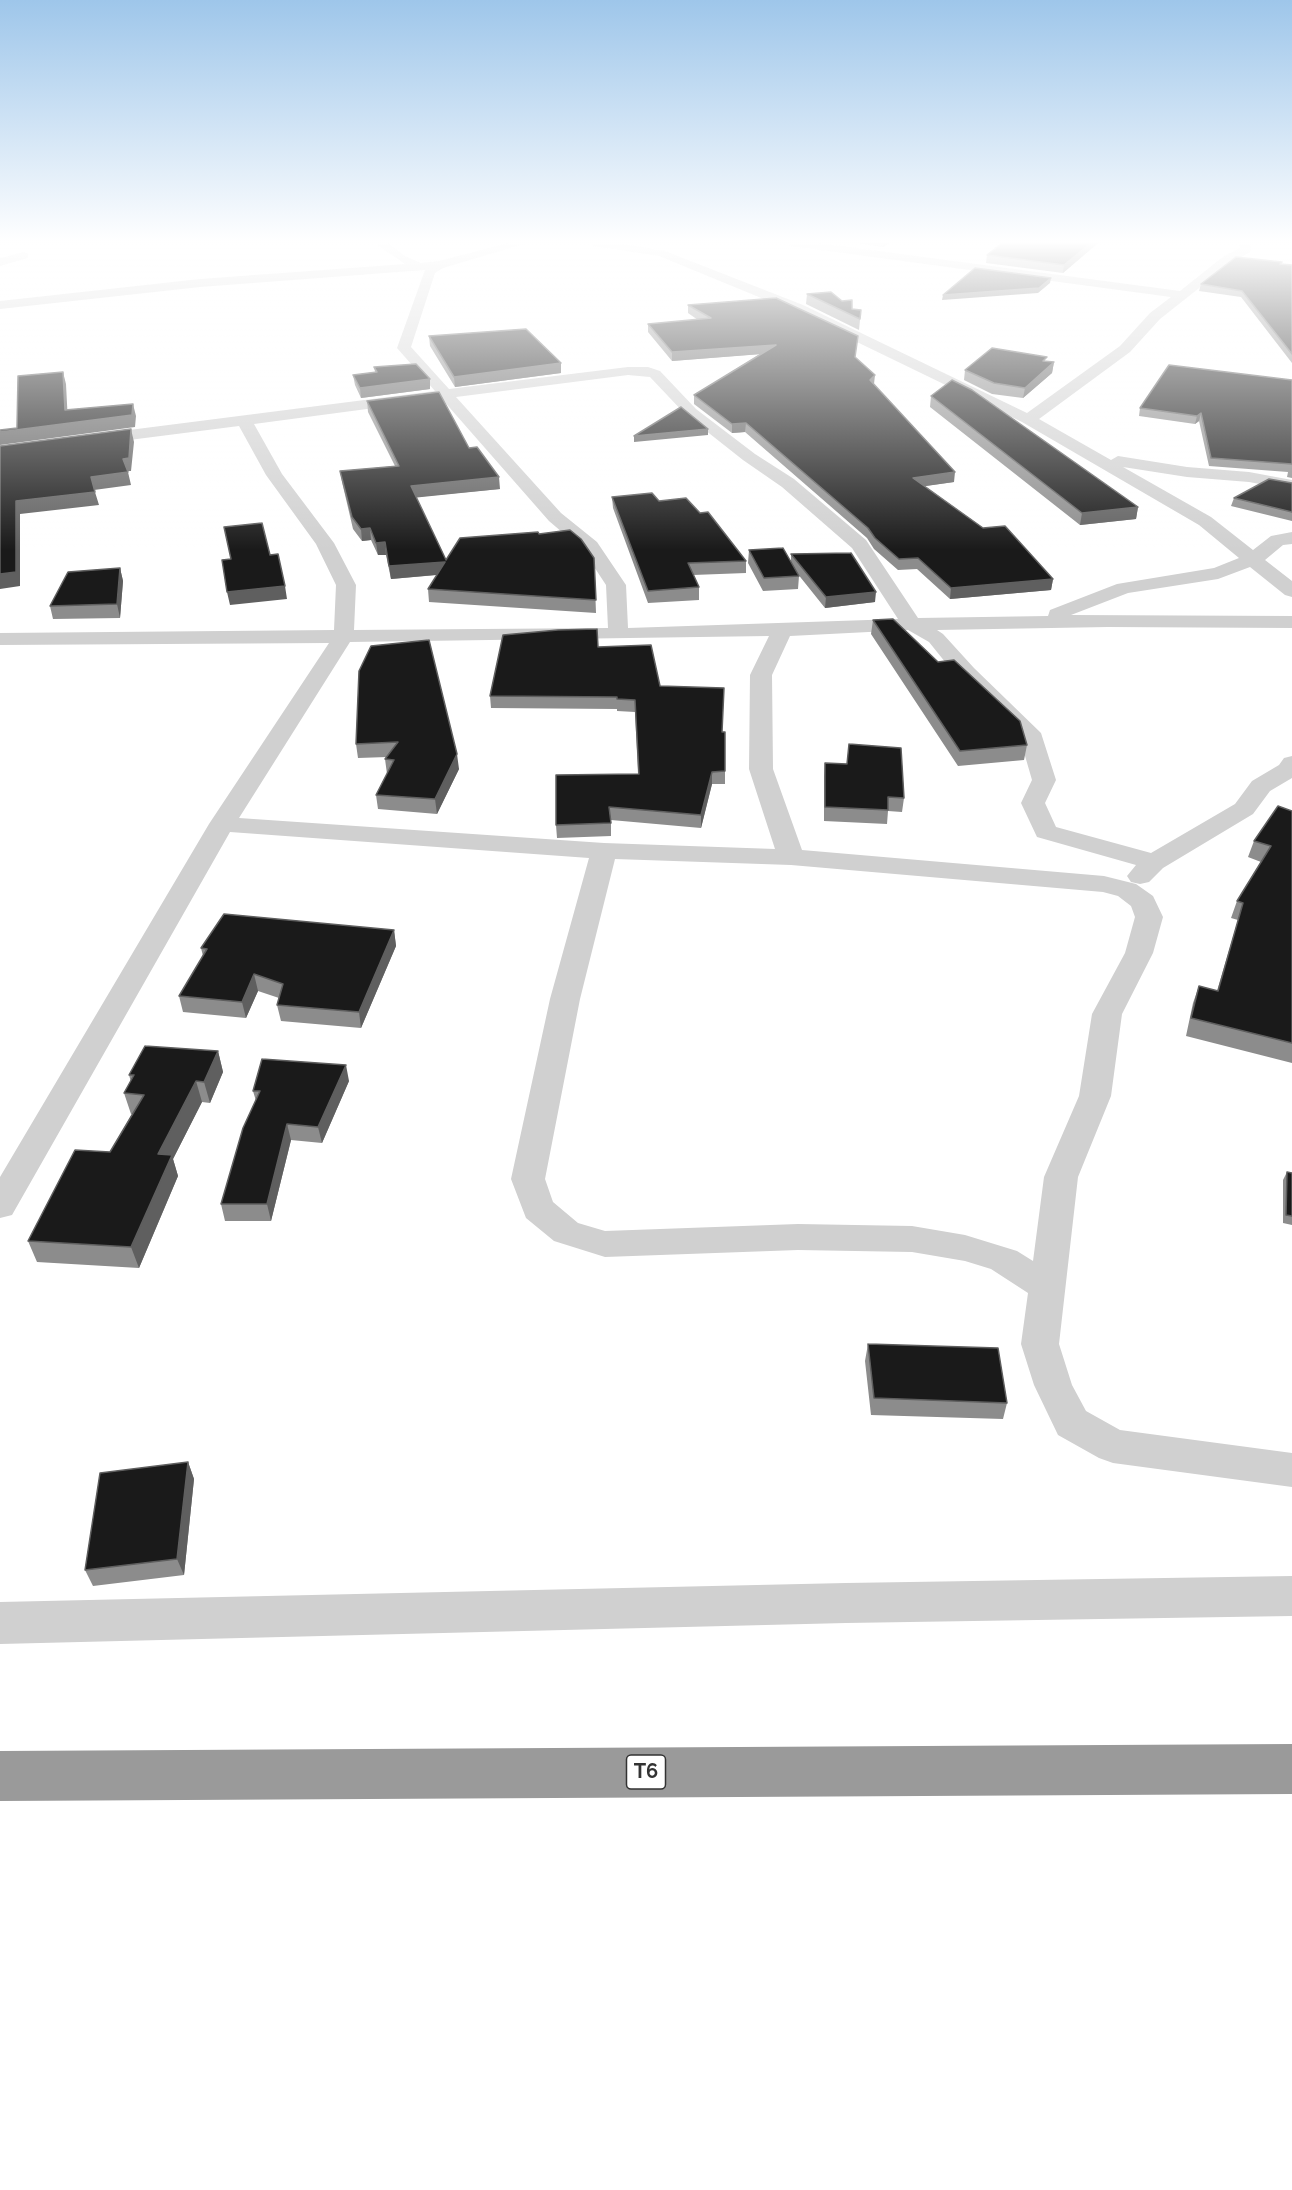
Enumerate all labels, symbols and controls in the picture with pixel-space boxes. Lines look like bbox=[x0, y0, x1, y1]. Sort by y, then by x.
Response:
road number: T6 bbox=[626, 1755, 666, 1789]

